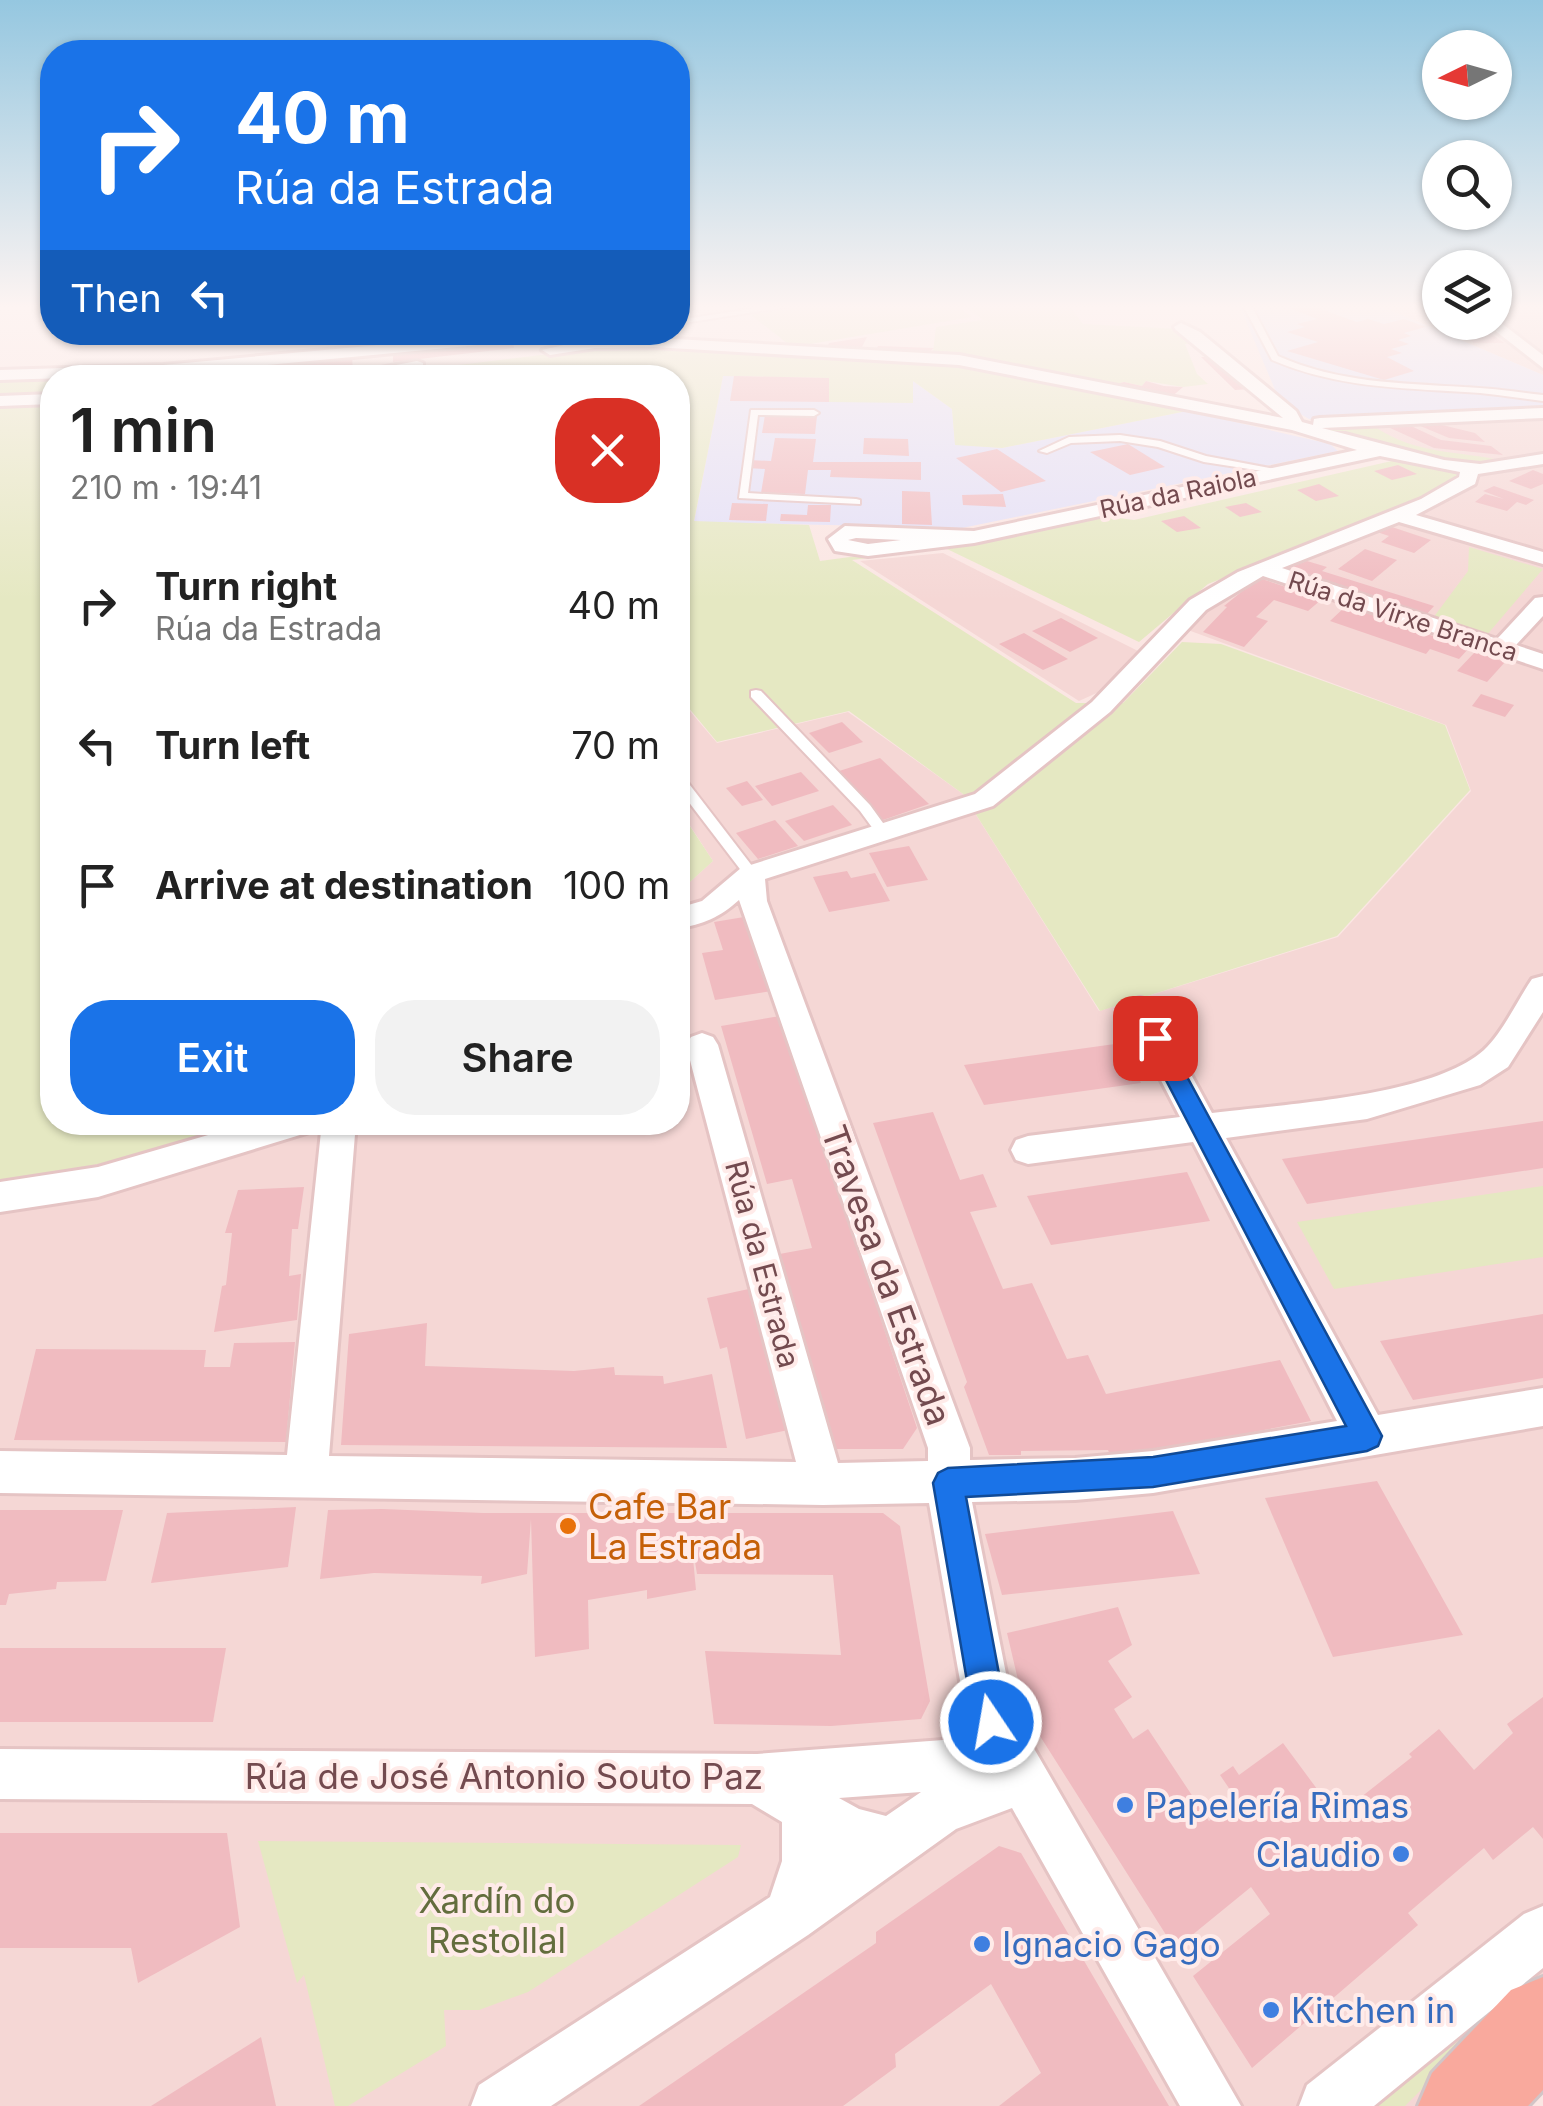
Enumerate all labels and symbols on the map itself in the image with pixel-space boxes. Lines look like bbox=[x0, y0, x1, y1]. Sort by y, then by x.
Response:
north arrow bbox=[1422, 30, 1512, 120]
street label: Rúa da Raiola bbox=[1097, 462, 1259, 524]
street label: Rúa da Virxe Branca bbox=[1285, 565, 1521, 667]
pin bbox=[1113, 996, 1198, 1081]
street label: Travesa da Estrada bbox=[813, 1119, 961, 1431]
street label: Rúa da Estrada bbox=[718, 1156, 808, 1372]
place label: Cafe Bar La Estrada bbox=[588, 1485, 762, 1567]
marker: Cafe Bar La Estrada bbox=[557, 1515, 579, 1537]
position arrow bbox=[939, 1670, 1043, 1774]
street label: Rúa de José Antonio Souto Paz bbox=[245, 1755, 763, 1797]
place label: Papelería Rimas bbox=[1145, 1784, 1409, 1826]
marker: Papelería Rimas bbox=[1114, 1794, 1136, 1816]
place label: Claudio bbox=[1256, 1833, 1381, 1875]
marker: Claudio bbox=[1390, 1843, 1412, 1865]
park label: Xardín do Restollal bbox=[419, 1879, 576, 1961]
place label: Ignacio Gago bbox=[1002, 1923, 1221, 1965]
marker: Ignacio Gago bbox=[971, 1933, 993, 1955]
place label: Kitchen in bbox=[1291, 1989, 1455, 2031]
marker: Kitchen in bbox=[1260, 1999, 1282, 2021]

